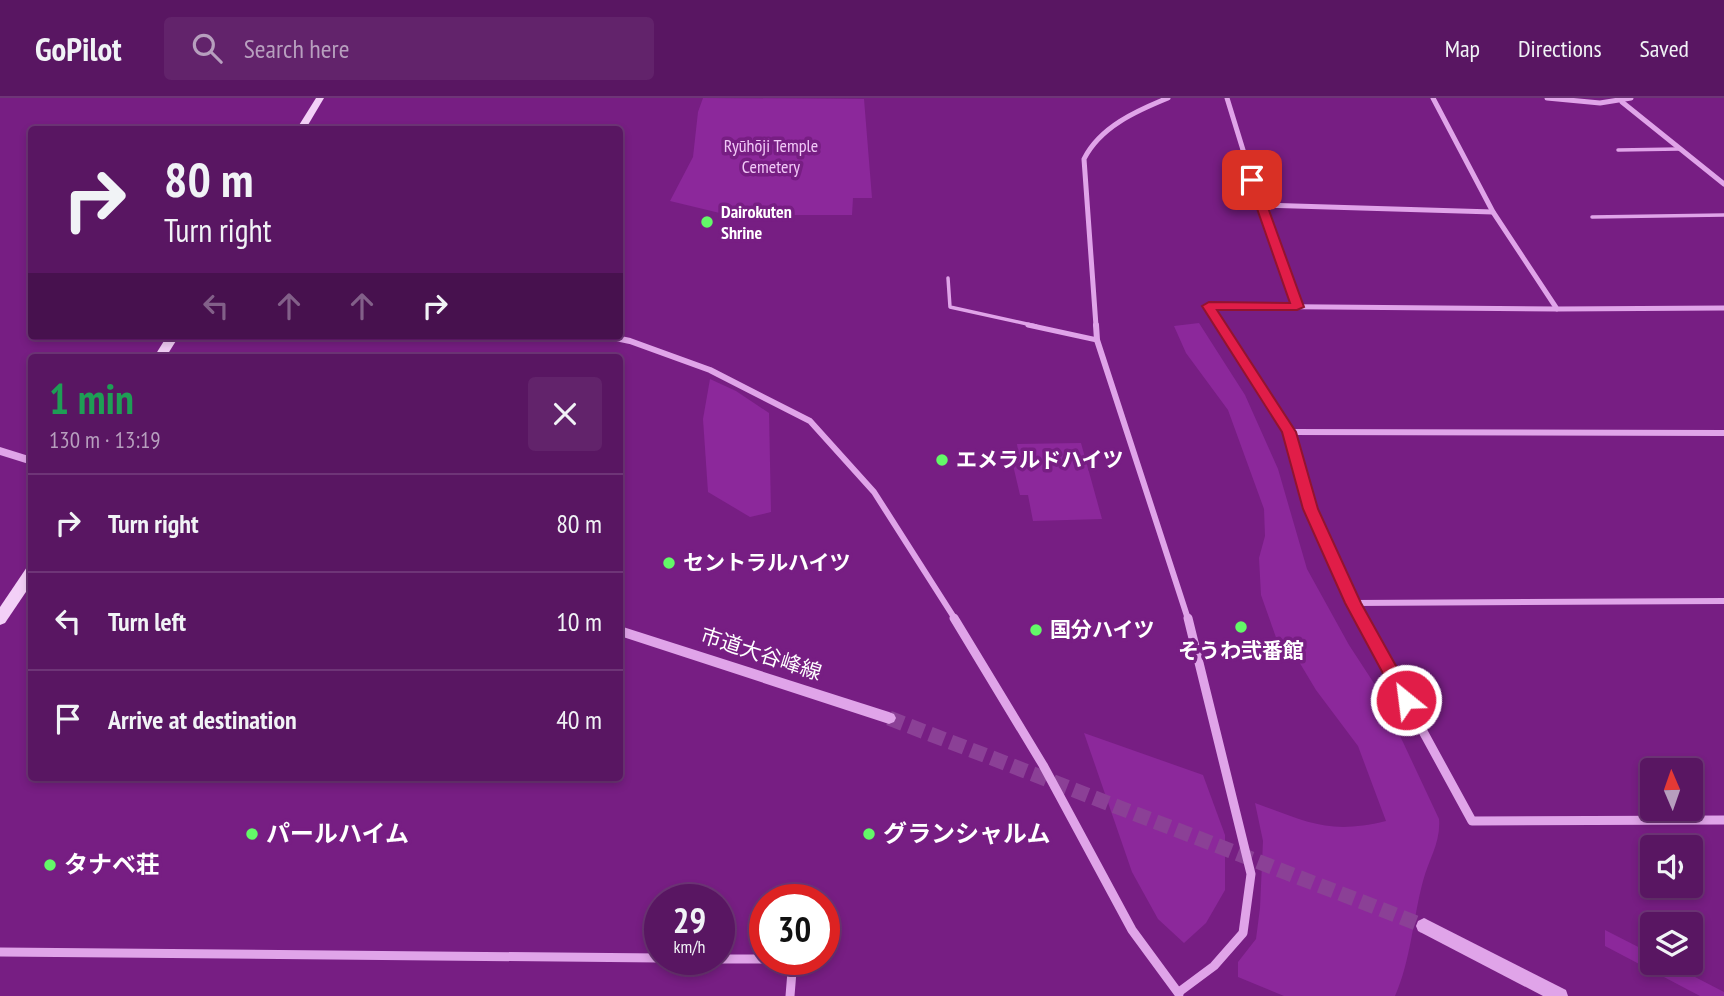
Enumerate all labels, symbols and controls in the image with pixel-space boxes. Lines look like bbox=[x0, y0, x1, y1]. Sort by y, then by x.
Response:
search box bbox=[164, 17, 654, 80]
text: GoPilot bbox=[35, 27, 122, 70]
icon: search bbox=[188, 29, 226, 67]
text: Search here bbox=[244, 32, 349, 65]
text: Map bbox=[1445, 33, 1480, 64]
text: Directions bbox=[1518, 33, 1602, 64]
text: Saved bbox=[1640, 33, 1689, 64]
park label: Ryūhōji Temple Cemetery bbox=[724, 134, 818, 178]
text: 80 m bbox=[164, 147, 253, 211]
pin bbox=[1222, 150, 1282, 210]
icon: right bbox=[49, 154, 140, 245]
icon: arrive bbox=[1233, 161, 1271, 199]
place label: Dairokuten Shrine bbox=[721, 200, 792, 244]
text: Turn right bbox=[164, 209, 272, 251]
marker: Dairokuten Shrine bbox=[699, 214, 715, 230]
icon: left bbox=[197, 287, 235, 325]
icon: ahead bbox=[270, 287, 308, 325]
icon: ahead bbox=[343, 287, 381, 325]
icon: right bbox=[416, 287, 454, 325]
text: 1 min bbox=[49, 371, 134, 426]
button: close bbox=[528, 377, 602, 451]
text: 130 m · 13:19 bbox=[49, 425, 161, 454]
place label: エメラルドハイツ bbox=[956, 446, 1124, 473]
marker: エメラルドハイツ bbox=[934, 452, 950, 468]
icon: right bbox=[49, 504, 87, 542]
text: Turn right bbox=[108, 507, 199, 540]
text: 80 m bbox=[556, 507, 602, 540]
place label: セントラルハイツ bbox=[683, 549, 851, 576]
marker: セントラルハイツ bbox=[661, 555, 677, 571]
icon: left bbox=[49, 602, 87, 640]
text: Turn left bbox=[108, 605, 186, 638]
text: 10 m bbox=[556, 605, 602, 638]
place label: 国分ハイツ bbox=[1050, 616, 1155, 643]
marker: そうわ弐番館 bbox=[1233, 619, 1249, 635]
street label: 市道大谷峰線 bbox=[697, 621, 825, 686]
marker: 国分ハイツ bbox=[1028, 622, 1044, 638]
place label: そうわ弐番館 bbox=[1178, 637, 1304, 664]
position arrow bbox=[1369, 663, 1443, 737]
icon: arrive bbox=[49, 700, 87, 738]
text: Arrive at destination bbox=[108, 703, 297, 736]
text: 40 m bbox=[556, 703, 602, 736]
north arrow bbox=[1640, 758, 1703, 821]
map controls bbox=[1640, 758, 1703, 975]
place label: パールハイム bbox=[266, 818, 409, 849]
place label: グランシャルム bbox=[883, 818, 1051, 849]
marker: パールハイム bbox=[244, 826, 260, 842]
marker: グランシャルム bbox=[861, 826, 877, 842]
button: sound bbox=[1640, 835, 1703, 898]
place label: タナベ荘 bbox=[64, 849, 160, 880]
marker: タナベ荘 bbox=[42, 857, 58, 873]
speed limit sign: 30 bbox=[749, 884, 840, 975]
text: 29 bbox=[673, 897, 706, 943]
button: layers bbox=[1640, 912, 1703, 975]
text: km/h bbox=[674, 935, 705, 958]

